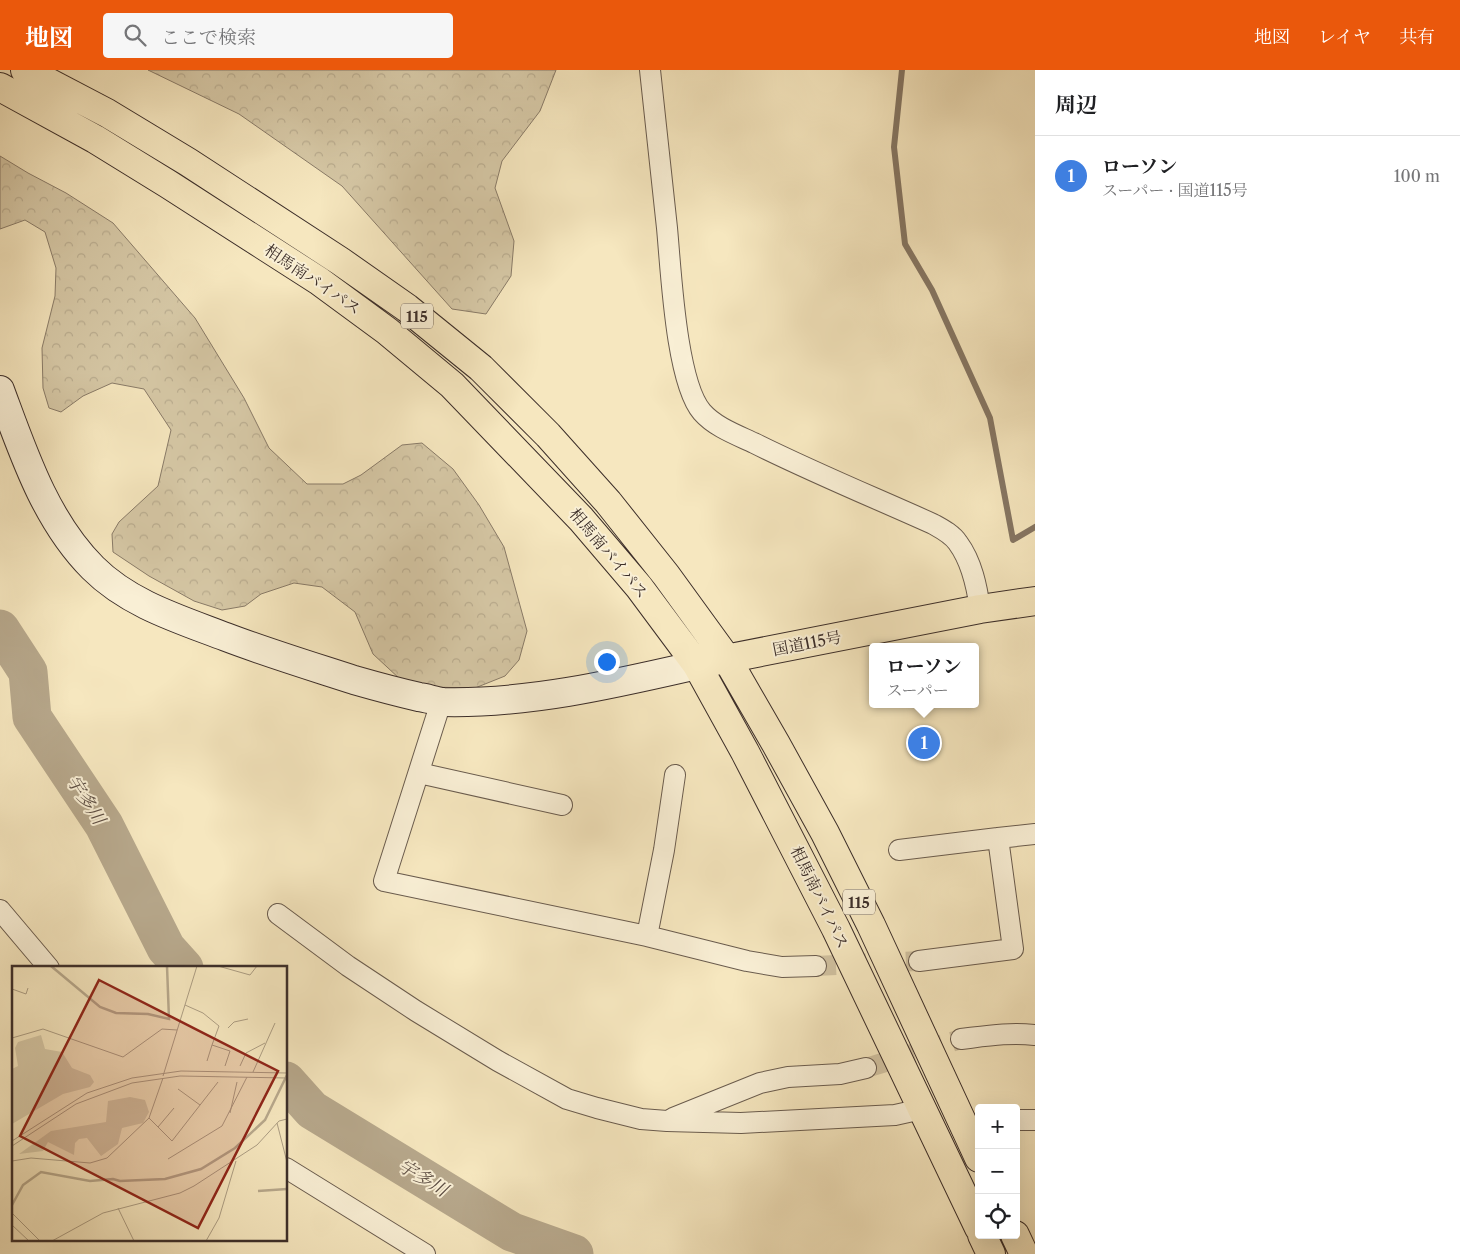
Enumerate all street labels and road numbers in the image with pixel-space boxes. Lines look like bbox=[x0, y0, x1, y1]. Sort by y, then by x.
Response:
street label: 相馬南バイパス bbox=[261, 239, 365, 319]
road number: 115 bbox=[401, 304, 433, 328]
street label: 相馬南バイパス bbox=[565, 504, 653, 602]
street label: 国道115号 bbox=[771, 626, 843, 660]
street label: 相馬南バイパス bbox=[787, 842, 853, 952]
road number: 115 bbox=[843, 890, 875, 914]

